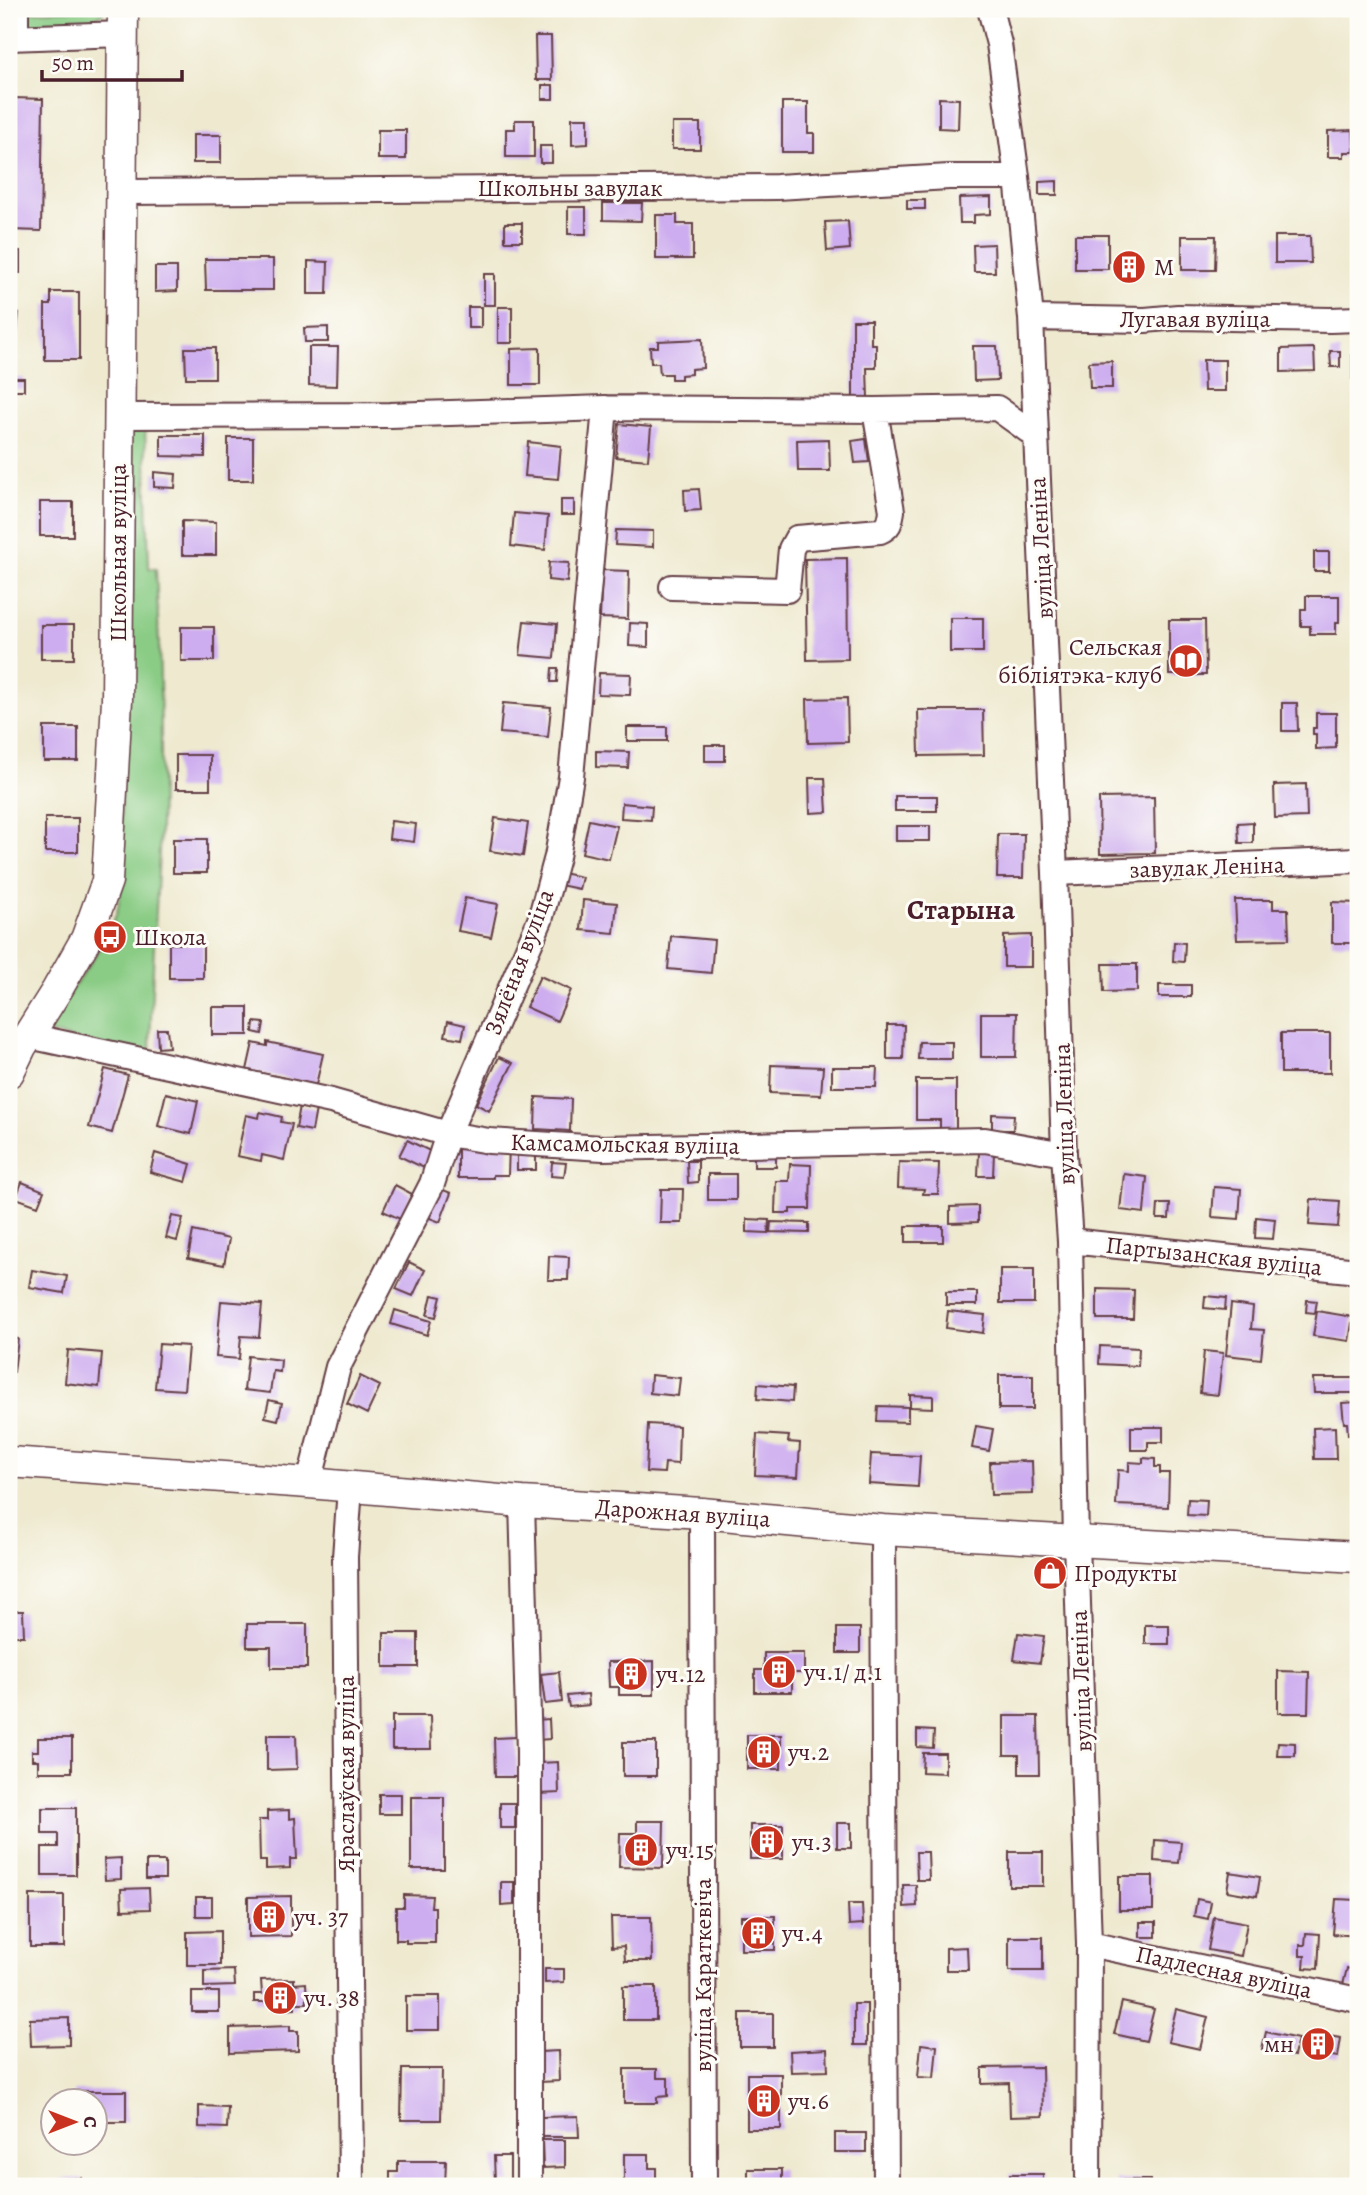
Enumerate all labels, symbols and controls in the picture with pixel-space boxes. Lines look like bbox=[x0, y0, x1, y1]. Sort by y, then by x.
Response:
scale bar bbox=[42, 38, 182, 82]
text: 50 m bbox=[52, 49, 94, 77]
street label: Школьны завулак bbox=[477, 172, 663, 204]
building icon: M bbox=[1110, 248, 1148, 286]
place label: M bbox=[1154, 251, 1174, 283]
street label: Лугавая вуліца bbox=[1119, 303, 1271, 335]
street label: Школьная вуліца bbox=[102, 464, 134, 642]
street label: вуліца Леніна bbox=[1021, 476, 1061, 620]
place label: Сельская бібліятэка-клуб bbox=[998, 631, 1162, 691]
library icon: Сельская бібліятэка-клуб bbox=[1167, 642, 1205, 680]
street label: завулак Леніна bbox=[1129, 848, 1285, 886]
street label: Зялёная вуліца bbox=[476, 884, 562, 1040]
district label: Старына bbox=[907, 891, 1016, 929]
bus stop icon: Школа bbox=[91, 918, 129, 956]
place label: Школа bbox=[134, 921, 206, 953]
street label: вуліца Леніна bbox=[1046, 1042, 1082, 1186]
street label: Камсамольская вуліца bbox=[510, 1126, 740, 1162]
street label: Партызанская вуліца bbox=[1104, 1229, 1324, 1283]
street label: Дарожная вуліца bbox=[594, 1491, 772, 1535]
shop icon: Продукты bbox=[1031, 1554, 1069, 1592]
place label: Продукты bbox=[1074, 1557, 1178, 1589]
street label: вуліца Леніна bbox=[1063, 1609, 1099, 1753]
building icon: уч.1/ д.1 bbox=[760, 1653, 798, 1691]
building icon: уч.12 bbox=[612, 1655, 650, 1693]
place label: уч.1/ д.1 bbox=[803, 1656, 882, 1688]
place label: уч.12 bbox=[655, 1658, 705, 1690]
street label: Яраслаўская вуліца bbox=[330, 1676, 362, 1872]
building icon: уч.2 bbox=[745, 1733, 783, 1771]
place label: уч.2 bbox=[787, 1736, 829, 1768]
building icon: уч.3 bbox=[748, 1823, 786, 1861]
place label: уч.3 bbox=[791, 1826, 832, 1858]
building icon: уч.15 bbox=[622, 1831, 660, 1869]
place label: уч.15 bbox=[665, 1834, 714, 1866]
street label: вуліца Караткевіча bbox=[687, 1878, 719, 2072]
building icon: уч. 37 bbox=[250, 1898, 288, 1936]
place label: уч. 37 bbox=[293, 1901, 349, 1933]
building icon: уч.4 bbox=[739, 1914, 777, 1952]
place label: уч.4 bbox=[781, 1917, 823, 1949]
street label: Падлесная вуліца bbox=[1133, 1938, 1315, 2006]
building icon: уч. 38 bbox=[261, 1979, 299, 2017]
place label: уч. 38 bbox=[303, 1982, 360, 2014]
building icon: мн bbox=[1299, 2025, 1337, 2063]
place label: мн bbox=[1264, 2028, 1294, 2060]
building icon: уч.6 bbox=[745, 2082, 783, 2120]
place label: уч.6 bbox=[787, 2085, 829, 2117]
north arrow bbox=[38, 2086, 108, 2156]
text: С bbox=[77, 2116, 103, 2128]

